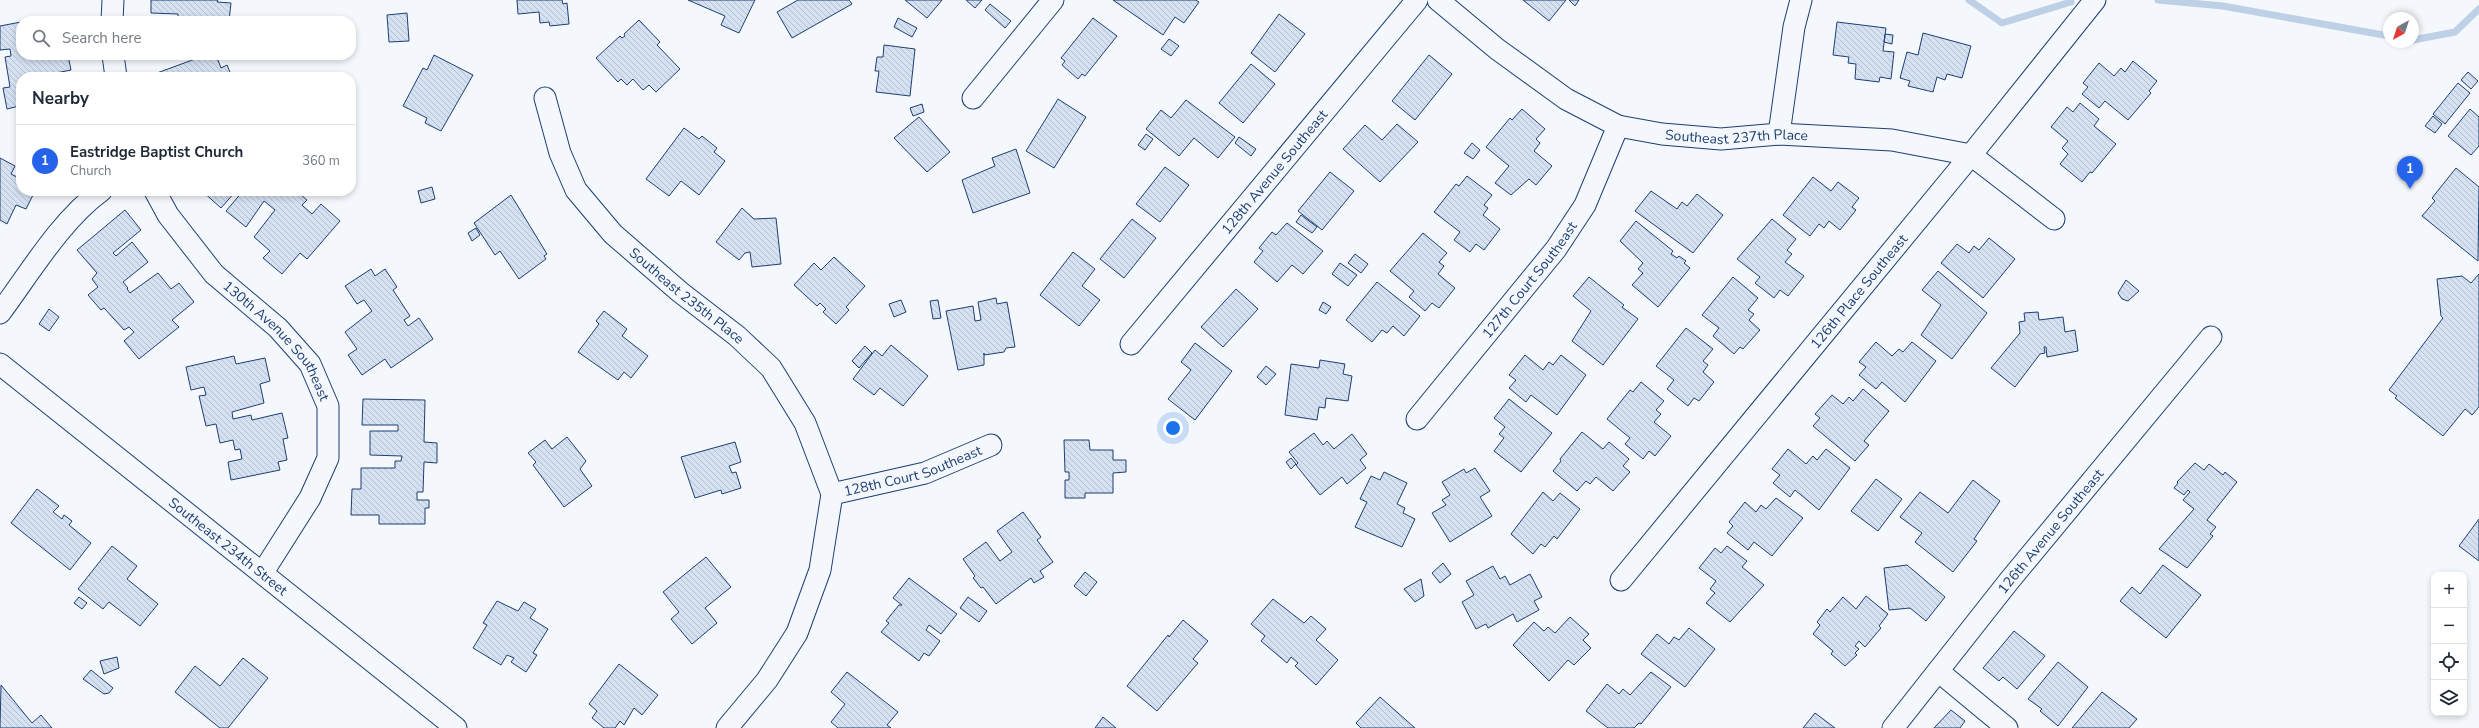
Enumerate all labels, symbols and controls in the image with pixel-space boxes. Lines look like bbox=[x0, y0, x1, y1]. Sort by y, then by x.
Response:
north arrow bbox=[2383, 12, 2419, 48]
search box bbox=[16, 16, 356, 60]
icon: search bbox=[30, 27, 52, 49]
text: Search here bbox=[62, 28, 142, 48]
text: Nearby bbox=[32, 87, 89, 110]
street label: 128th Avenue Southeast bbox=[1217, 106, 1332, 238]
street label: Southeast 237th Place bbox=[1664, 125, 1808, 149]
text: Eastridge Baptist Church bbox=[70, 142, 243, 162]
text: 1 bbox=[41, 152, 49, 170]
text: 360 m bbox=[302, 152, 340, 170]
pin: 1 bbox=[2397, 156, 2423, 189]
text: Church bbox=[70, 162, 111, 180]
street label: 127th Court Southeast bbox=[1478, 218, 1582, 342]
street label: 126th Place Southeast bbox=[1806, 230, 1912, 353]
street label: Southeast 235th Place bbox=[625, 243, 748, 348]
street label: 130th Avenue Southeast bbox=[219, 277, 334, 404]
your location bbox=[1163, 418, 1183, 438]
street label: 128th Court Southeast bbox=[842, 441, 985, 501]
street label: 126th Avenue Southeast bbox=[1994, 465, 2108, 598]
street label: Southeast 234th Street bbox=[164, 493, 291, 600]
map controls bbox=[2431, 572, 2467, 716]
button: + bbox=[2431, 572, 2467, 608]
button: − bbox=[2431, 608, 2467, 644]
button: locate bbox=[2431, 644, 2467, 680]
button: layers bbox=[2431, 680, 2467, 716]

